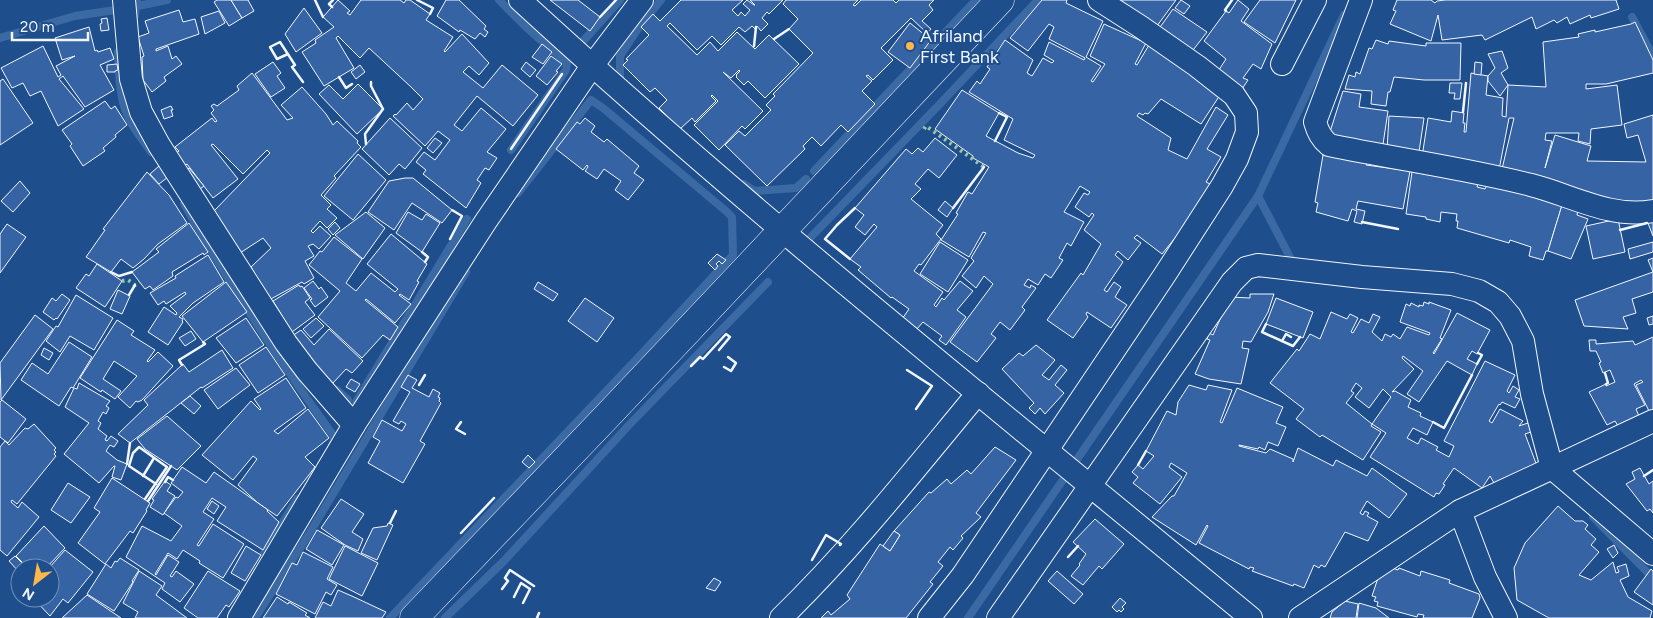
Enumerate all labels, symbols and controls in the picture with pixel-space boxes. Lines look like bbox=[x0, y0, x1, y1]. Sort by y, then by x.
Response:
scale bar bbox=[12, 10, 89, 42]
text: 20 m bbox=[20, 18, 54, 36]
place label: Afriland First Bank bbox=[920, 25, 999, 68]
marker: Afriland First Bank bbox=[904, 40, 916, 52]
north arrow bbox=[10, 558, 60, 608]
text: N bbox=[20, 584, 38, 604]

